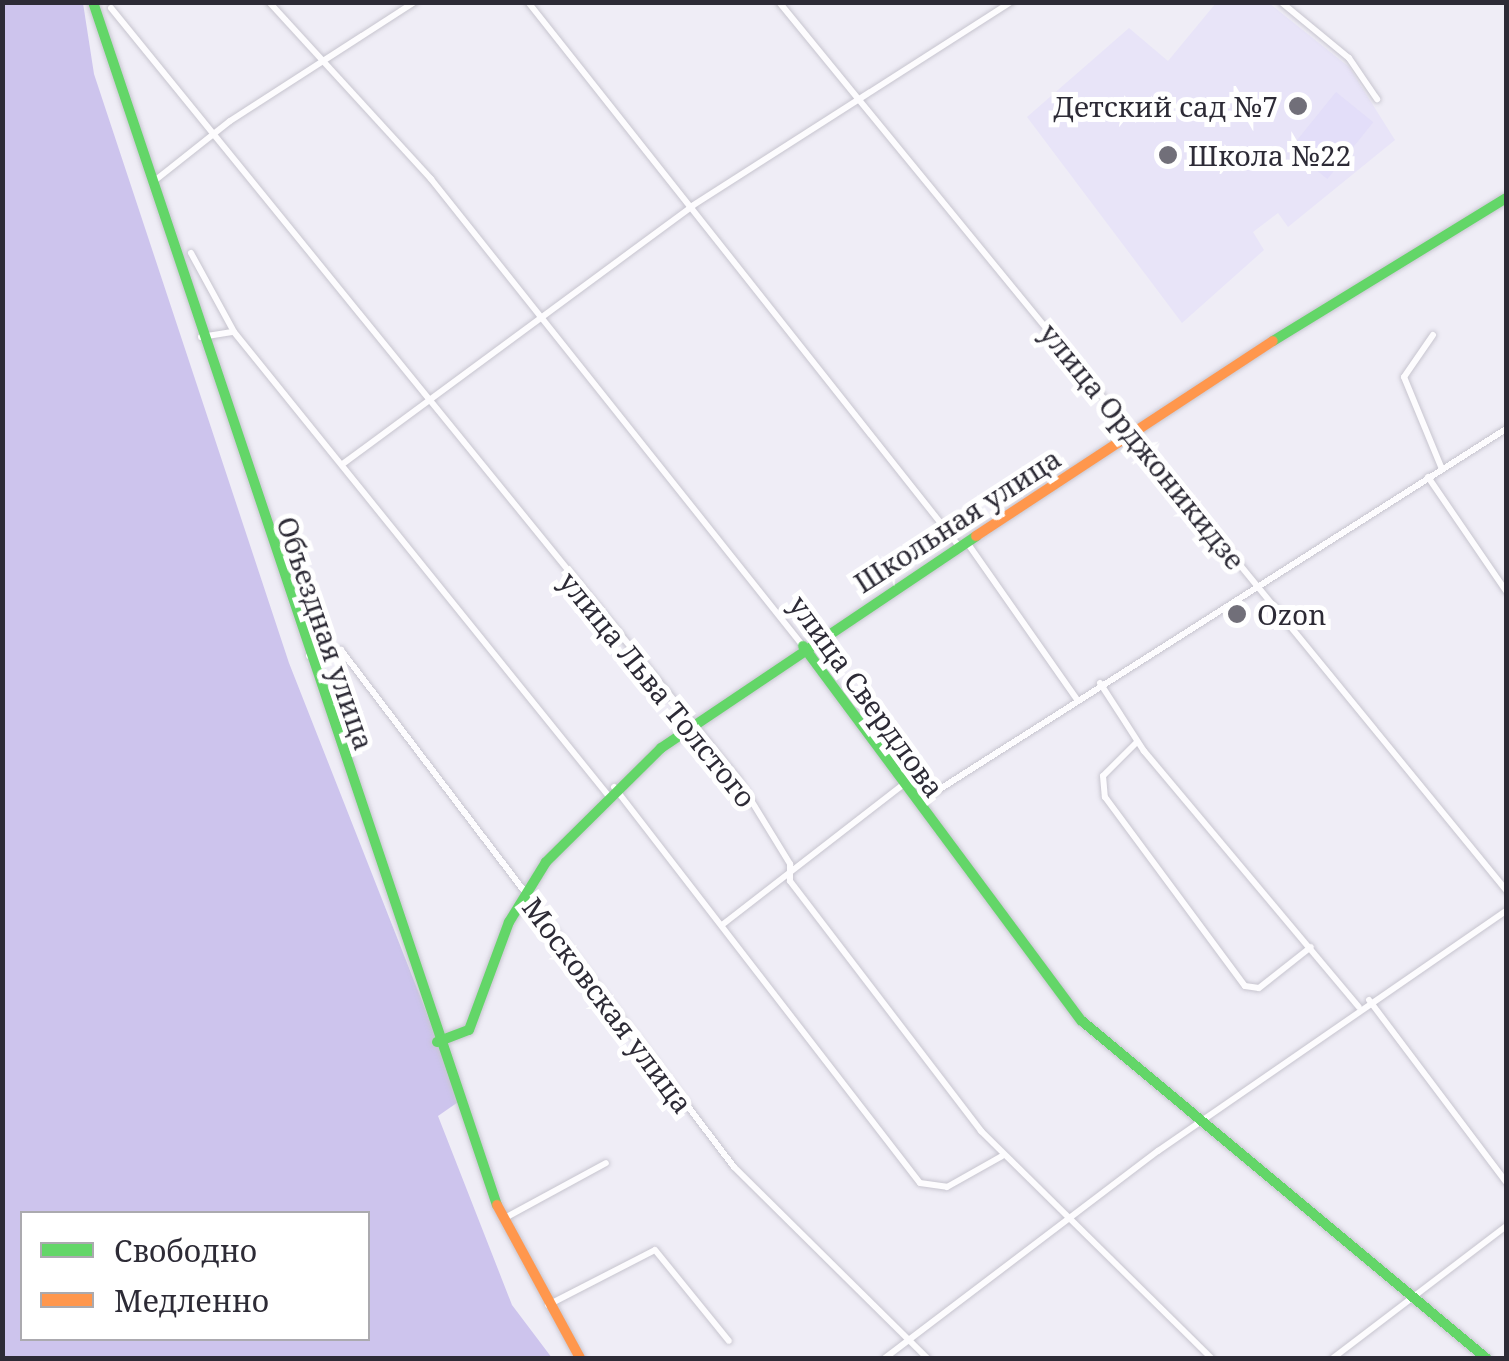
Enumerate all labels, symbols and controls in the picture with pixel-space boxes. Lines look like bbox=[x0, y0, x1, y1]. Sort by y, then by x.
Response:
place label: Детский сад №7 bbox=[1053, 89, 1278, 123]
marker: Детский сад №7 bbox=[1287, 95, 1309, 117]
place label: Школа №22 bbox=[1188, 138, 1351, 172]
marker: Школа №22 bbox=[1157, 144, 1179, 166]
street label: улица Орджоникидзе bbox=[1033, 316, 1253, 576]
street label: Школьная улица bbox=[847, 441, 1067, 599]
street label: Объездная улица bbox=[270, 512, 382, 754]
street label: улица Льва Толстого bbox=[553, 565, 763, 813]
street label: улица Свердлова bbox=[783, 589, 951, 803]
place label: Ozon bbox=[1257, 597, 1326, 631]
marker: Ozon bbox=[1226, 603, 1248, 625]
street label: Московская улица bbox=[516, 891, 700, 1119]
legend bbox=[20, 1211, 370, 1341]
text: Свободно bbox=[114, 1230, 257, 1271]
text: Медленно bbox=[114, 1280, 269, 1321]

